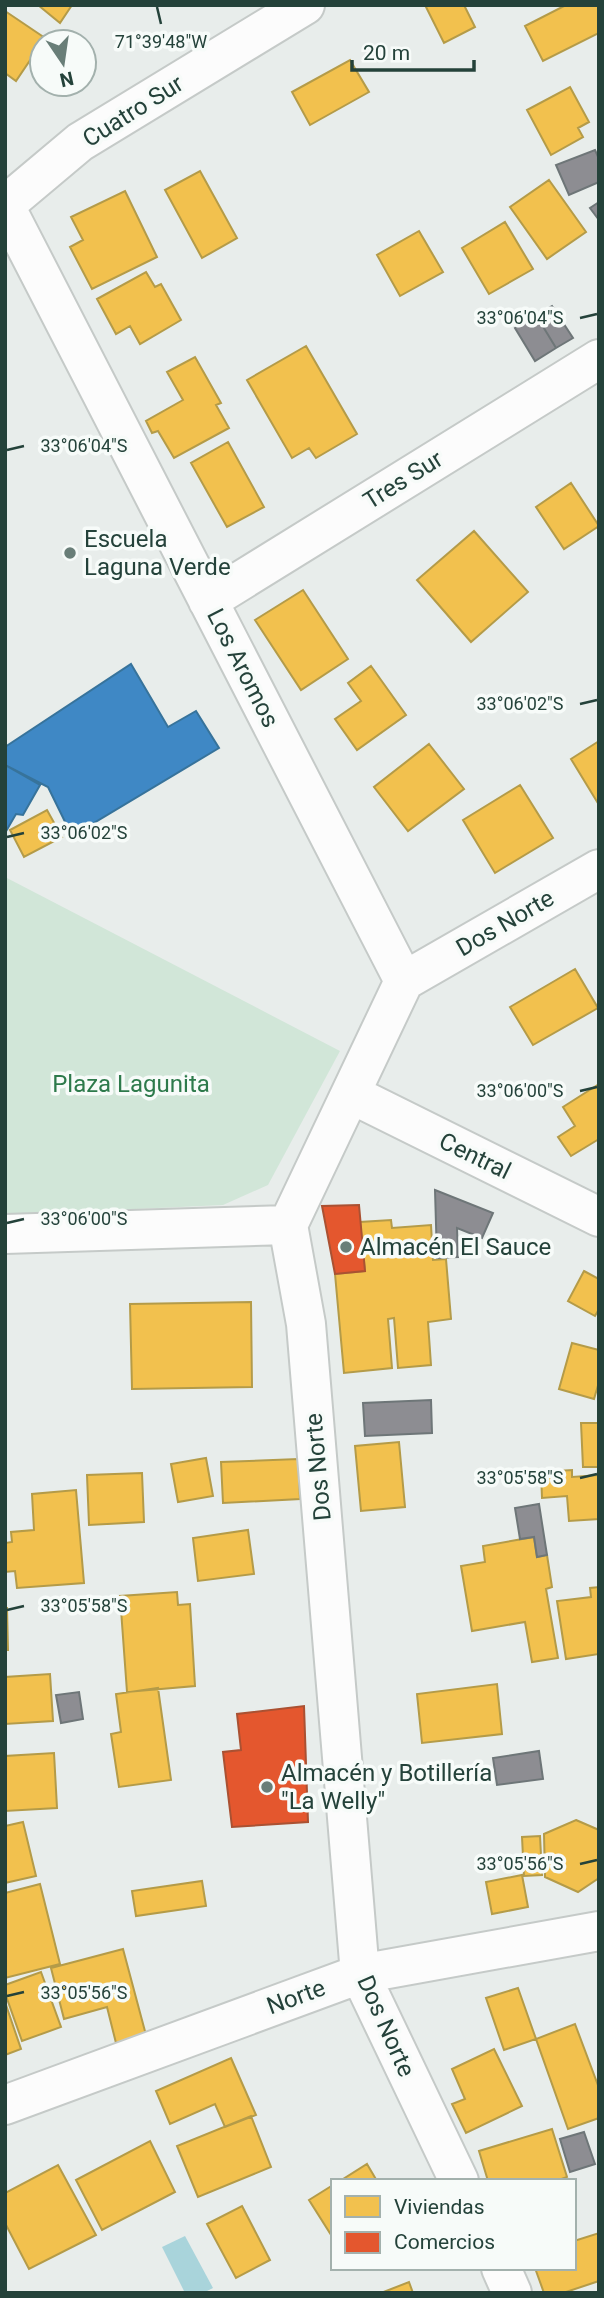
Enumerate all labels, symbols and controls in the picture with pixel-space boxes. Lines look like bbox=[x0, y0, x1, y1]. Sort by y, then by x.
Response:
north arrow bbox=[28, 28, 98, 98]
scale bar bbox=[352, 28, 475, 72]
text: 71°39'48"W bbox=[115, 31, 207, 52]
text: 20 m bbox=[363, 41, 410, 65]
text: N bbox=[58, 66, 76, 92]
street label: Cuatro Sur bbox=[78, 69, 188, 153]
text: 33°06'04"S bbox=[476, 307, 564, 328]
text: 33°06'04"S bbox=[40, 435, 128, 456]
street label: Tres Sur bbox=[358, 445, 448, 515]
place label: Escuela Laguna Verde bbox=[84, 525, 231, 581]
marker: Escuela Laguna Verde bbox=[62, 545, 78, 561]
street label: Los Aromos bbox=[201, 604, 285, 732]
text: 33°06'02"S bbox=[476, 693, 564, 714]
text: 33°06'02"S bbox=[40, 822, 128, 843]
street label: Dos Norte bbox=[451, 884, 559, 962]
park label: Plaza Lagunita bbox=[52, 1070, 210, 1098]
text: 33°06'00"S bbox=[476, 1080, 564, 1101]
street label: Central bbox=[435, 1127, 515, 1185]
text: 33°06'00"S bbox=[40, 1208, 128, 1229]
place label: Almacén El Sauce bbox=[360, 1233, 551, 1261]
marker: Almacén El Sauce bbox=[338, 1239, 354, 1255]
street label: Dos Norte bbox=[299, 1412, 337, 1522]
text: 33°05'58"S bbox=[476, 1467, 564, 1488]
text: 33°05'58"S bbox=[40, 1595, 128, 1616]
place label: Almacén y Botillería "La Welly" bbox=[281, 1759, 492, 1815]
marker: Almacén y Botillería "La Welly" bbox=[259, 1779, 275, 1795]
text: 33°05'56"S bbox=[476, 1853, 564, 1874]
street label: Dos Norte bbox=[351, 1971, 421, 2081]
street label: Norte bbox=[263, 1974, 329, 2020]
text: 33°05'56"S bbox=[40, 1982, 128, 2003]
legend bbox=[331, 2179, 576, 2270]
text: Viviendas bbox=[394, 2195, 485, 2219]
text: Comercios bbox=[394, 2230, 495, 2254]

